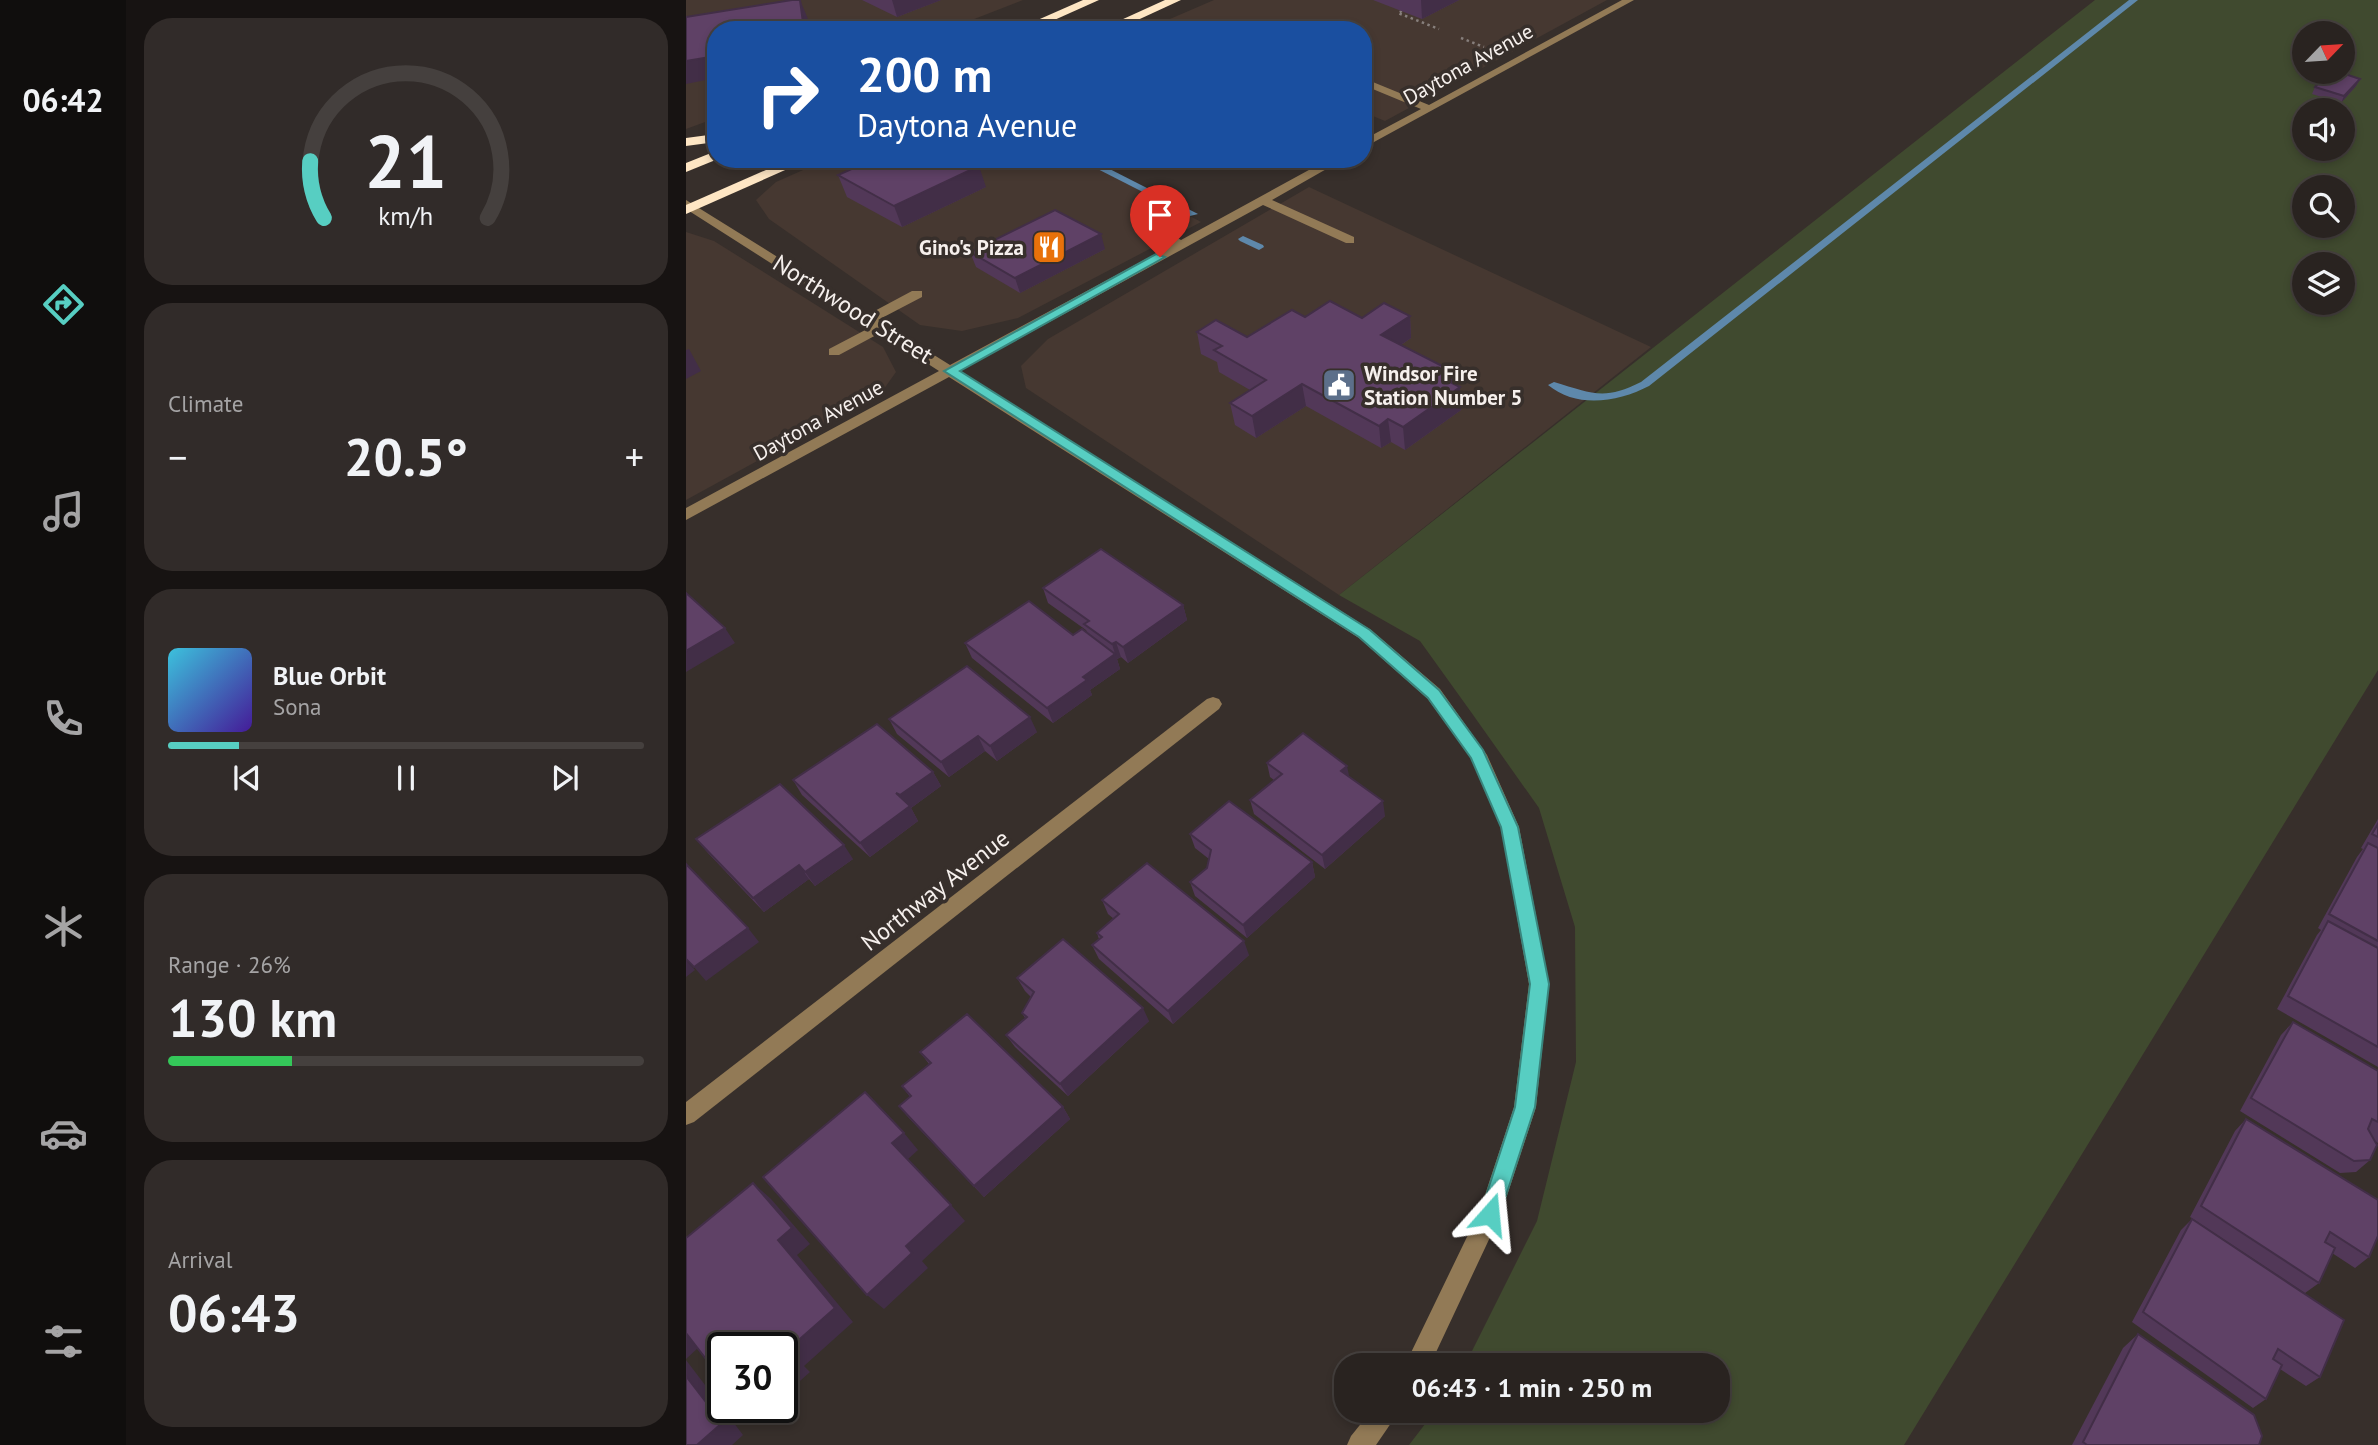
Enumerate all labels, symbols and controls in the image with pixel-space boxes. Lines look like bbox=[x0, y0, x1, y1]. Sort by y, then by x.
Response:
street label: Daytona Avenue bbox=[1398, 17, 1538, 111]
north arrow bbox=[2292, 21, 2356, 84]
map controls bbox=[2292, 21, 2355, 315]
text: 200 m bbox=[857, 42, 992, 106]
icon: right bbox=[742, 49, 833, 140]
text: 06:42 bbox=[22, 79, 104, 121]
button: sound bbox=[2292, 98, 2355, 161]
text: Daytona Avenue bbox=[857, 104, 1077, 146]
text: 21 bbox=[365, 114, 447, 208]
button: search bbox=[2292, 175, 2355, 238]
pin bbox=[1130, 185, 1190, 257]
icon: arrive bbox=[1141, 196, 1179, 234]
text: km/h bbox=[379, 200, 433, 232]
restaurant icon: Gino's Pizza bbox=[1030, 228, 1068, 266]
place label: Gino's Pizza bbox=[919, 234, 1024, 261]
street label: Northwood Street bbox=[767, 247, 939, 371]
button: layers bbox=[2292, 252, 2355, 315]
icon: directions bbox=[39, 280, 88, 329]
place label: Windsor Fire Station Number 5 bbox=[1364, 360, 1522, 411]
public building icon: Windsor Fire Station Number 5 bbox=[1320, 366, 1358, 404]
street label: Daytona Avenue bbox=[748, 373, 888, 467]
text: Climate bbox=[168, 389, 243, 418]
text: 20.5° bbox=[344, 423, 468, 490]
text: − bbox=[168, 432, 187, 481]
text: + bbox=[625, 432, 644, 481]
icon: music bbox=[39, 487, 88, 536]
text: Blue Orbit bbox=[273, 659, 386, 692]
text: Sona bbox=[273, 692, 322, 721]
icon: phone bbox=[39, 694, 88, 743]
icon: previous bbox=[228, 759, 266, 797]
icon: pause bbox=[387, 759, 425, 797]
icon: next bbox=[546, 759, 584, 797]
street label: Northway Avenue bbox=[855, 822, 1015, 958]
icon: climate bbox=[39, 902, 88, 951]
text: Range · 26% bbox=[168, 950, 291, 979]
text: 130 km bbox=[168, 984, 337, 1051]
icon: car bbox=[39, 1109, 88, 1158]
position arrow bbox=[1453, 1177, 1527, 1251]
text: Arrival bbox=[168, 1245, 232, 1274]
text: 06:43 bbox=[168, 1279, 300, 1346]
icon: filters bbox=[39, 1317, 88, 1366]
speed limit sign: 30 bbox=[707, 1332, 798, 1423]
text: 06:43 · 1 min · 250 m bbox=[1412, 1371, 1652, 1404]

